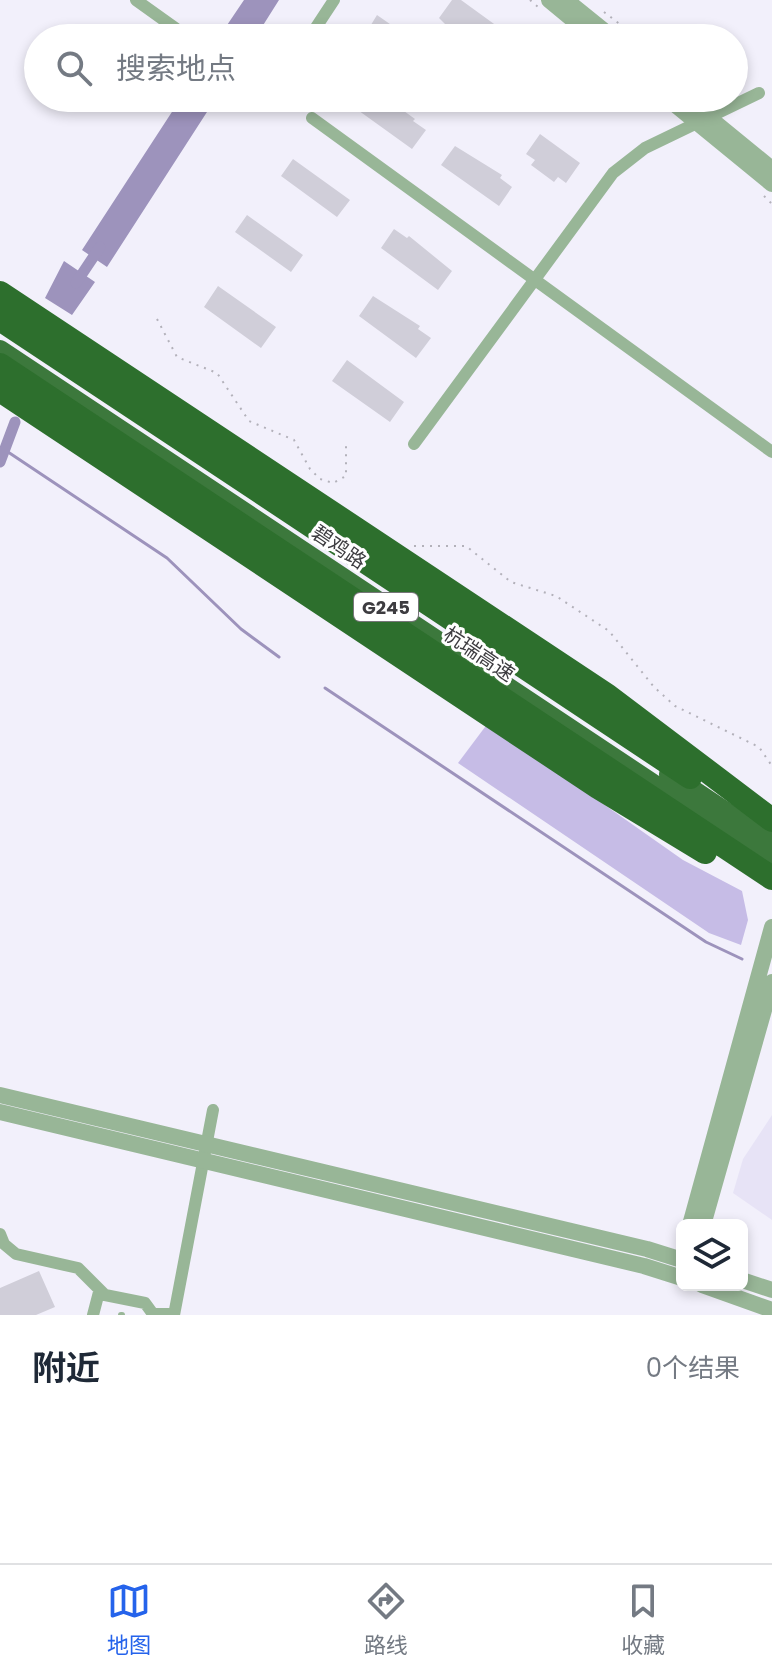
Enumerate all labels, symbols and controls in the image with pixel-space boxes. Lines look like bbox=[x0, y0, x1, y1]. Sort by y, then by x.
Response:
search box bbox=[24, 24, 748, 112]
icon: search bbox=[52, 46, 96, 90]
text: 搜索地点 bbox=[116, 47, 236, 90]
street label: 碧鸡路 bbox=[306, 519, 372, 575]
road number: G245 bbox=[354, 593, 418, 621]
street label: 杭瑞高速 bbox=[438, 620, 520, 688]
map controls bbox=[676, 1219, 748, 1291]
button: layers bbox=[676, 1219, 748, 1291]
text: 附近 bbox=[32, 1344, 100, 1392]
text: 0个结果 bbox=[646, 1350, 740, 1386]
tab: 地图 bbox=[107, 1579, 151, 1662]
tab: 路线 bbox=[364, 1579, 408, 1662]
tab: 收藏 bbox=[621, 1579, 665, 1662]

